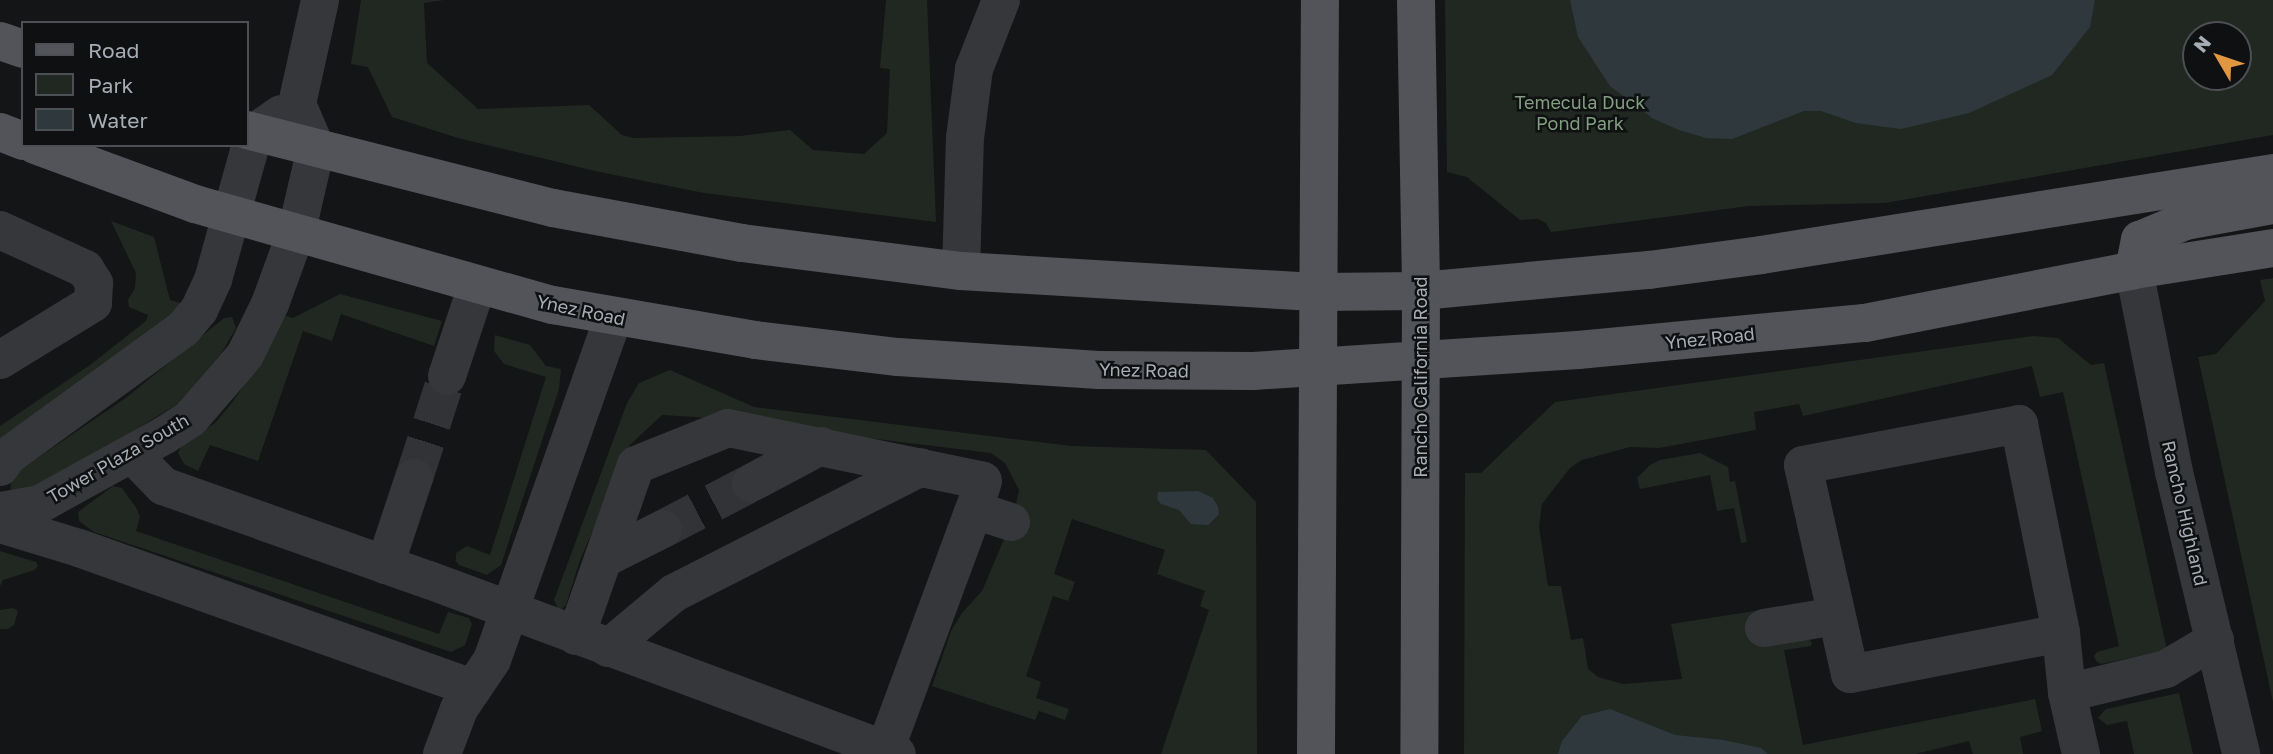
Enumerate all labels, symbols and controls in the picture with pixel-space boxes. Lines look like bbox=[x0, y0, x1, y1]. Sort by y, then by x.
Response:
legend bbox=[21, 21, 248, 147]
north arrow bbox=[2182, 21, 2252, 91]
text: N bbox=[2188, 31, 2215, 57]
text: Road bbox=[88, 37, 139, 63]
text: Park bbox=[88, 72, 133, 98]
park label: Temecula Duck Pond Park bbox=[1515, 92, 1645, 134]
text: Water bbox=[88, 107, 148, 133]
street label: Rancho California Road bbox=[1409, 276, 1431, 478]
street label: Ynez Road bbox=[535, 290, 627, 330]
street label: Ynez Road bbox=[1664, 323, 1756, 353]
street label: Ynez Road bbox=[1099, 358, 1189, 382]
street label: Tower Plaza South bbox=[44, 409, 192, 507]
street label: Rancho Highland bbox=[2158, 438, 2212, 588]

